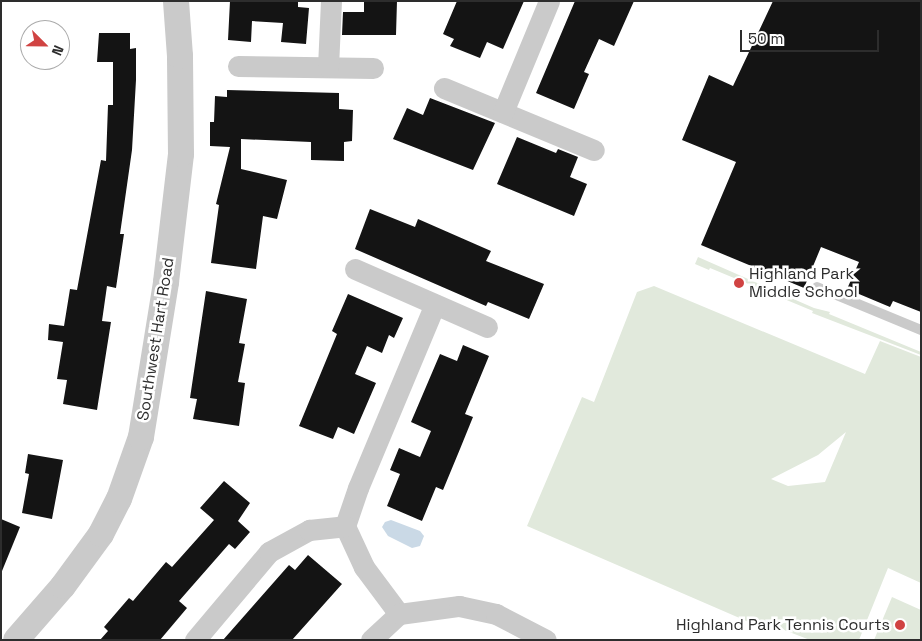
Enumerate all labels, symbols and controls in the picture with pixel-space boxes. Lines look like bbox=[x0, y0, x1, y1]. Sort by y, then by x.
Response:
north arrow bbox=[20, 20, 70, 70]
scale bar bbox=[742, 20, 881, 52]
text: 50 m bbox=[748, 29, 783, 48]
text: N bbox=[48, 43, 68, 58]
street label: Southwest Hart Road bbox=[134, 256, 178, 422]
place label: Highland Park Middle School bbox=[749, 264, 858, 302]
marker: Highland Park Middle School bbox=[733, 277, 745, 289]
place label: Highland Park Tennis Courts bbox=[676, 615, 890, 635]
marker: Highland Park Tennis Courts bbox=[894, 619, 906, 631]

